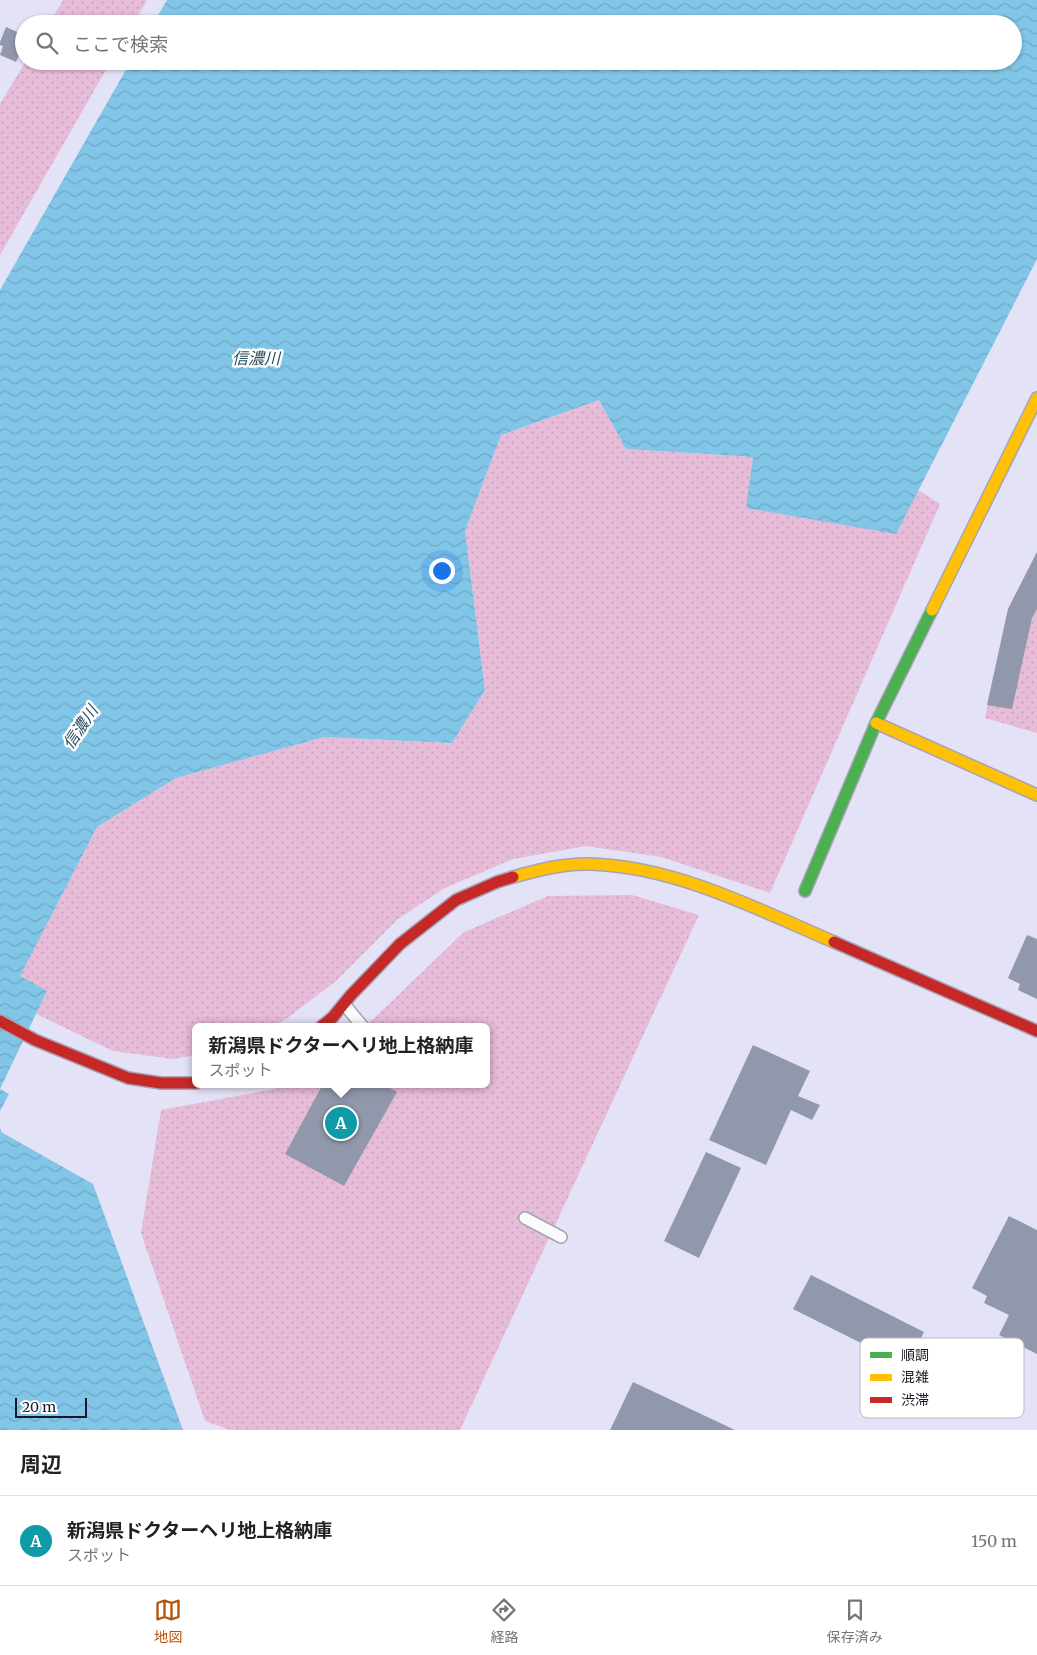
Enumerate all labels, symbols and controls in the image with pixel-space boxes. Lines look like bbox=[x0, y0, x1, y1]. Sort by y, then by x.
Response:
search box bbox=[15, 15, 1022, 70]
icon: search bbox=[33, 29, 61, 57]
text: ここで検索 bbox=[73, 32, 168, 56]
water label: 信濃川 bbox=[232, 348, 282, 368]
your location bbox=[429, 558, 455, 584]
water label: 信濃川 bbox=[58, 700, 103, 752]
popup bbox=[192, 1023, 490, 1088]
text: 新潟県ドクターヘリ地上格納庫 bbox=[208, 1033, 474, 1057]
text: スポット bbox=[208, 1060, 272, 1080]
pin: A bbox=[325, 1104, 357, 1142]
legend bbox=[860, 1338, 1024, 1418]
text: 順調 bbox=[901, 1346, 929, 1364]
text: 混雑 bbox=[901, 1368, 929, 1386]
text: 渋滞 bbox=[901, 1391, 929, 1409]
scale bar bbox=[15, 1395, 88, 1418]
text: 20 m bbox=[22, 1398, 56, 1416]
text: 周辺 bbox=[20, 1451, 62, 1478]
text: 新潟県ドクターヘリ地上格納庫 bbox=[67, 1518, 332, 1542]
text: A bbox=[30, 1531, 42, 1551]
text: 150 m bbox=[971, 1531, 1017, 1551]
text: スポット bbox=[67, 1545, 131, 1565]
tab: 地図 bbox=[154, 1596, 182, 1646]
tab: 経路 bbox=[490, 1596, 518, 1646]
tab: 保存済み bbox=[827, 1596, 883, 1646]

